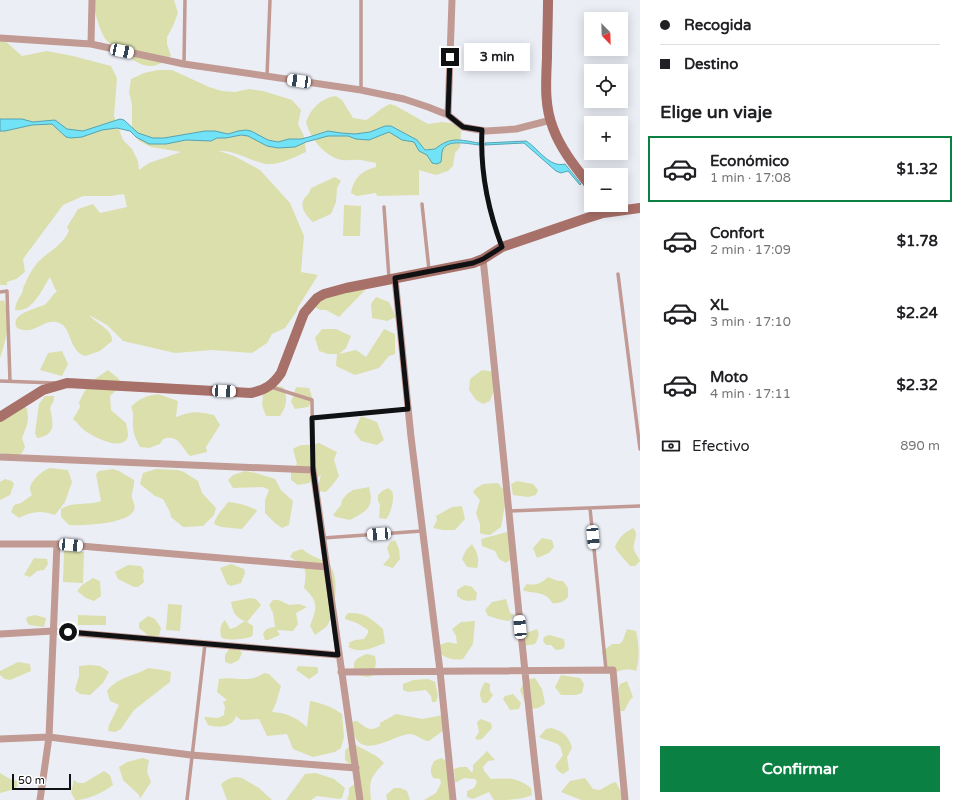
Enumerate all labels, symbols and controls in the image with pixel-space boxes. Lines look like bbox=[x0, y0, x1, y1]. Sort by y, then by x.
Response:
north arrow bbox=[584, 12, 628, 56]
map controls bbox=[584, 12, 628, 212]
text: Recogida bbox=[684, 16, 751, 34]
car bbox=[109, 43, 135, 59]
callout: 3 min bbox=[464, 43, 530, 71]
route end bbox=[441, 48, 459, 66]
text: 3 min bbox=[480, 49, 514, 65]
text: Destino bbox=[684, 55, 738, 73]
button: locate bbox=[584, 64, 628, 108]
car bbox=[286, 73, 312, 89]
text: Elige un viaje bbox=[660, 101, 772, 123]
button: + bbox=[584, 116, 628, 160]
icon: car bbox=[662, 151, 698, 187]
text: Económico bbox=[710, 152, 789, 170]
text: $1.32 bbox=[897, 160, 938, 178]
button: − bbox=[584, 168, 628, 212]
text: 1 min · 17:08 bbox=[710, 170, 791, 186]
icon: car bbox=[662, 223, 698, 259]
text: Confort bbox=[710, 224, 764, 242]
text: $1.78 bbox=[897, 232, 938, 250]
text: 2 min · 17:09 bbox=[710, 242, 791, 258]
icon: car bbox=[662, 295, 698, 331]
text: XL bbox=[710, 296, 729, 314]
text: $2.24 bbox=[897, 304, 938, 322]
text: 3 min · 17:10 bbox=[710, 314, 791, 330]
icon: car bbox=[662, 367, 698, 403]
text: Moto bbox=[710, 368, 748, 386]
text: $2.32 bbox=[897, 376, 938, 394]
car bbox=[212, 384, 236, 398]
text: 4 min · 17:11 bbox=[710, 386, 791, 402]
icon: cash bbox=[660, 435, 682, 457]
text: Efectivo bbox=[692, 437, 750, 455]
text: 890 m bbox=[900, 438, 940, 454]
car bbox=[586, 525, 600, 549]
car bbox=[367, 527, 391, 541]
car bbox=[59, 538, 83, 552]
car bbox=[513, 615, 527, 639]
route start bbox=[59, 623, 77, 641]
button: Confirmar bbox=[660, 746, 940, 792]
scale bar bbox=[12, 772, 71, 791]
text: 50 m bbox=[18, 774, 45, 787]

